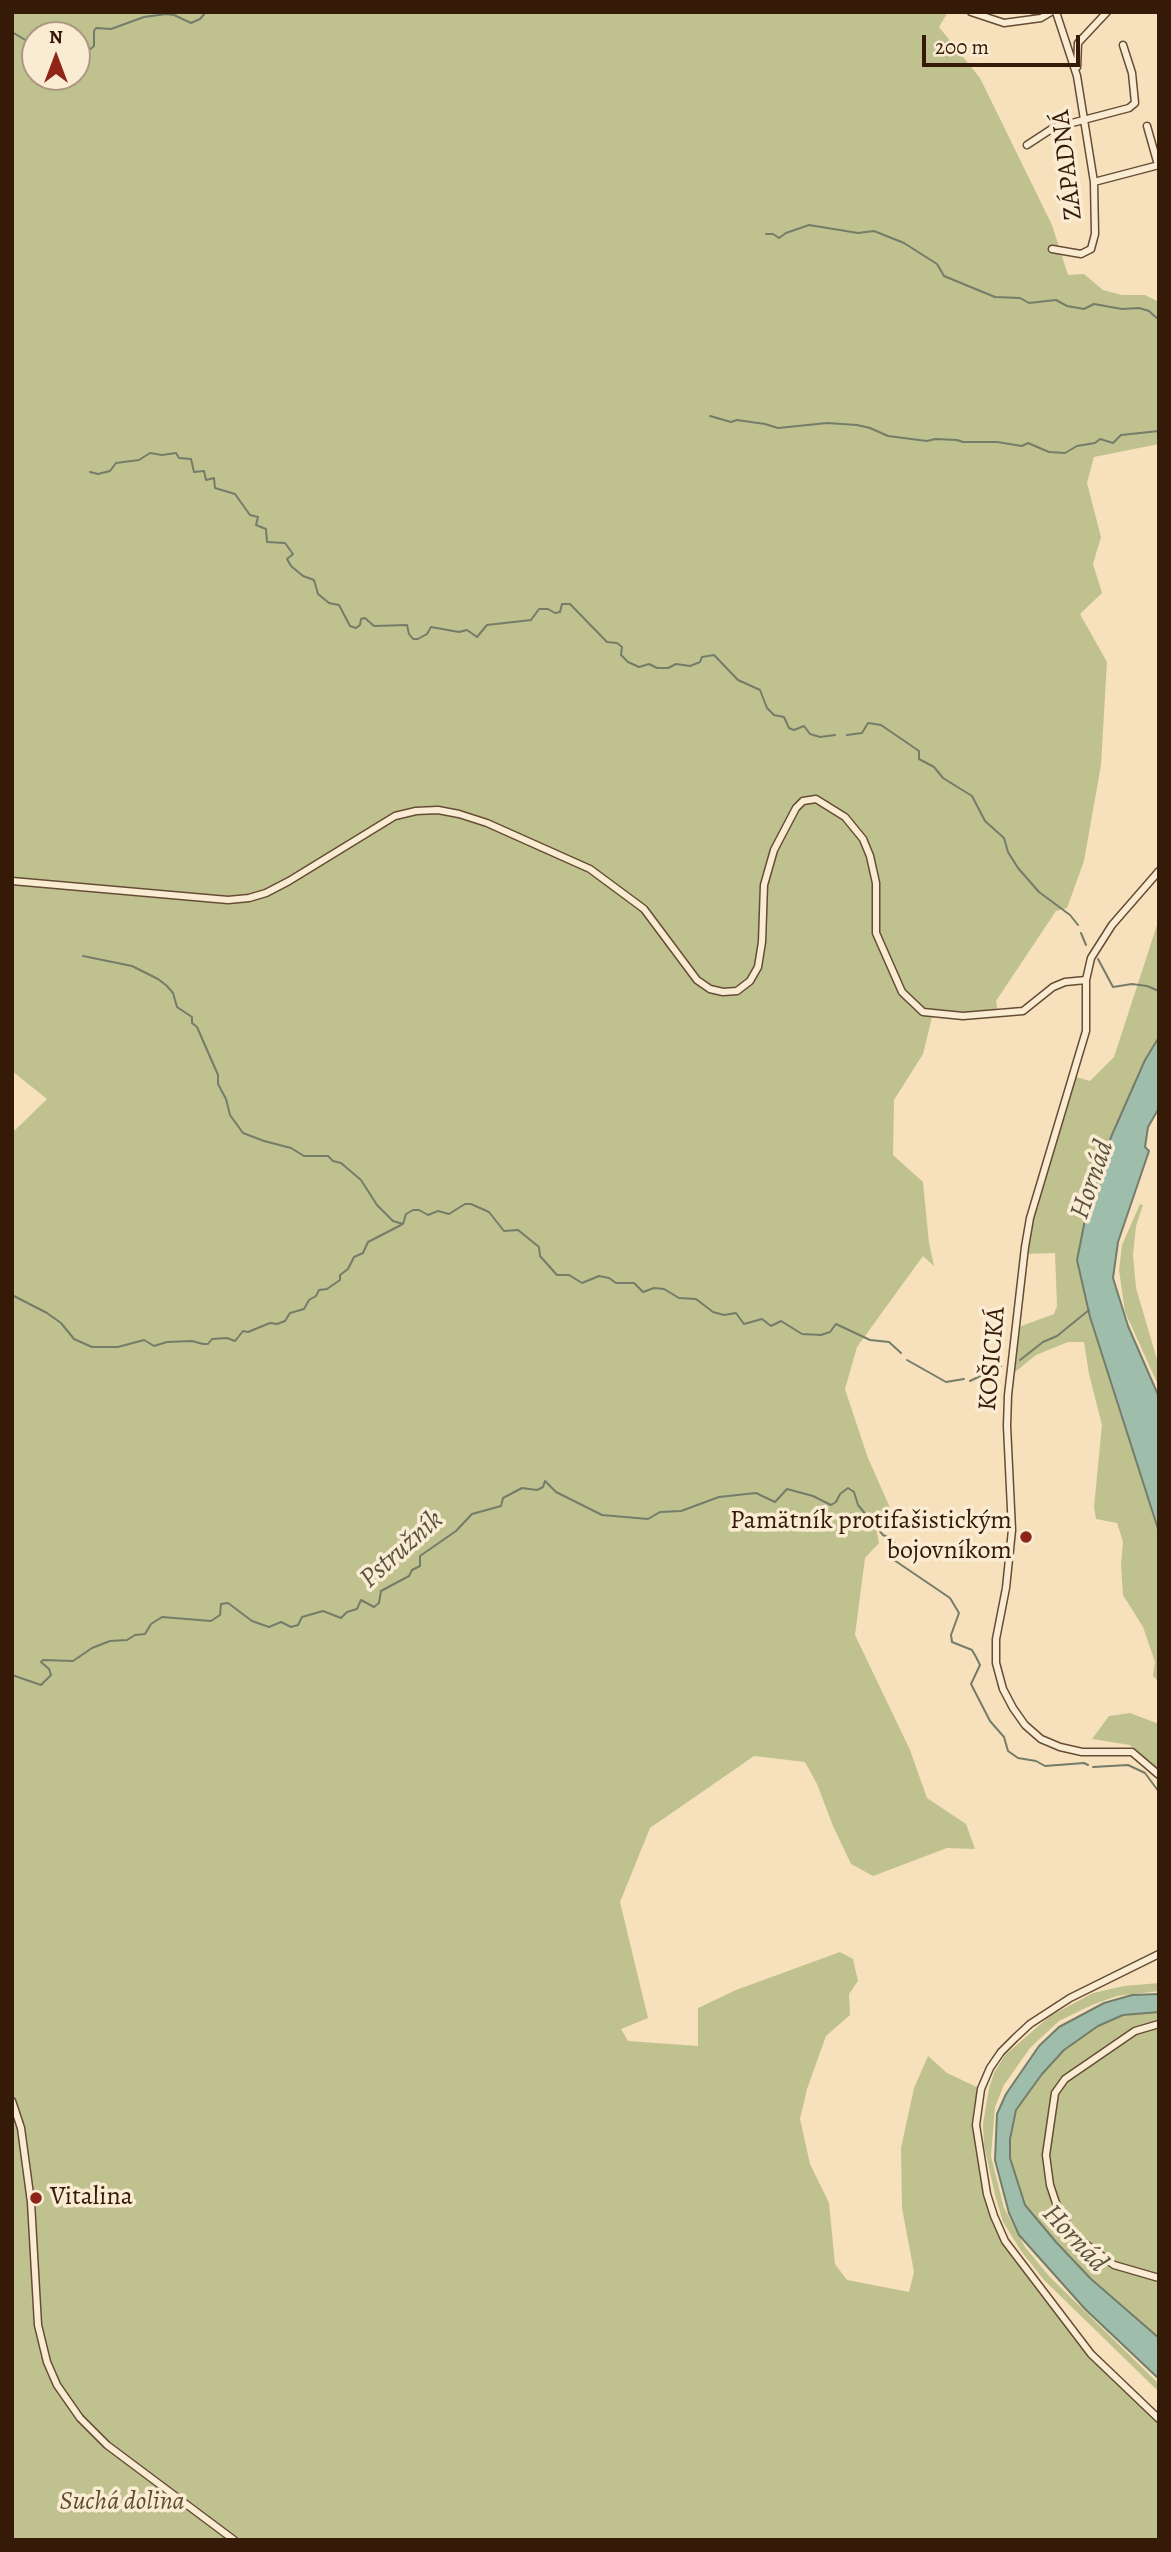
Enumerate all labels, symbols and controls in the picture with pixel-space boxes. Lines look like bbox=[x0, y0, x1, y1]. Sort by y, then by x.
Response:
north arrow bbox=[21, 21, 91, 91]
scale bar bbox=[926, 21, 1084, 65]
text: N bbox=[49, 24, 63, 50]
text: 200 m bbox=[935, 33, 989, 61]
street label: ZÁPADNÁ bbox=[1046, 108, 1090, 222]
water label: Hornád bbox=[1064, 1136, 1122, 1224]
street label: KOŠICKÁ bbox=[973, 1306, 1013, 1412]
water label: Pstružník bbox=[353, 1504, 451, 1596]
place label: Pamätník protifašistickým bojovníkom bbox=[730, 1506, 1012, 1568]
marker: Pamätník protifašistickým bojovníkom bbox=[1018, 1529, 1034, 1545]
place label: Vitalina bbox=[50, 2182, 133, 2214]
marker: Vitalina bbox=[28, 2190, 44, 2206]
water label: Hornád bbox=[1034, 2198, 1114, 2280]
park label: Suchá dolina bbox=[59, 2487, 185, 2519]

